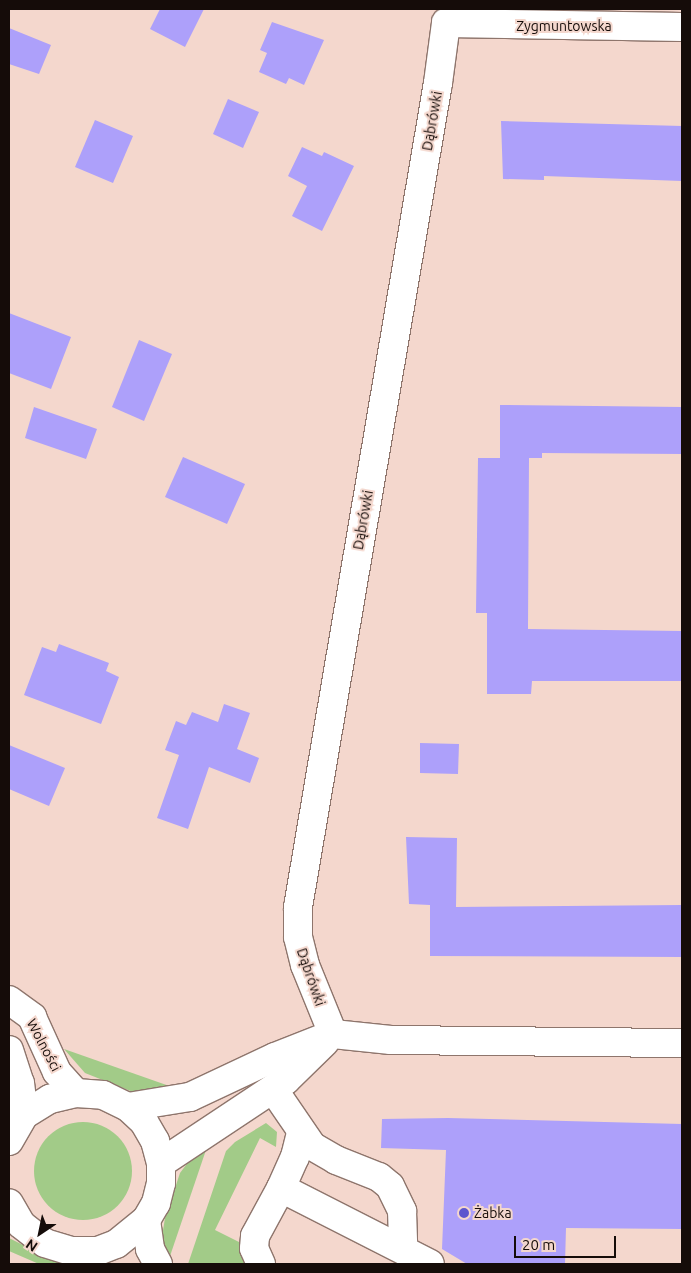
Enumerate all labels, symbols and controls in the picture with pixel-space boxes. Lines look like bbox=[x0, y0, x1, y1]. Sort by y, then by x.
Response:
street label: Zygmuntowska bbox=[516, 18, 612, 34]
street label: Dąbrówki bbox=[419, 90, 445, 152]
street label: Dąbrówki bbox=[350, 489, 376, 551]
street label: Dąbrówki bbox=[293, 946, 329, 1008]
street label: Wolności bbox=[23, 1016, 65, 1074]
place label: Żabka bbox=[474, 1205, 512, 1221]
marker: Żabka bbox=[458, 1207, 470, 1219]
north arrow bbox=[15, 1208, 65, 1258]
scale bar bbox=[516, 1226, 618, 1258]
text: N bbox=[23, 1236, 40, 1255]
text: 20 m bbox=[522, 1236, 555, 1253]

